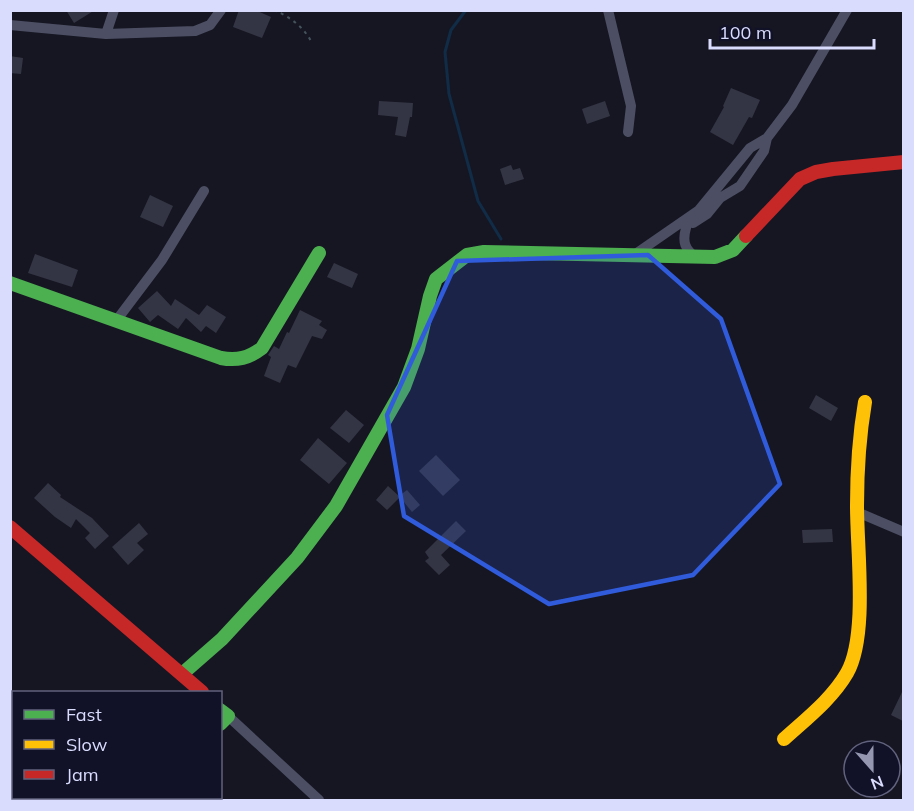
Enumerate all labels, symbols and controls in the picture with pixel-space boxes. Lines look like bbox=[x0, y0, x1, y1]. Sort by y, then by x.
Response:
scale bar bbox=[710, 12, 874, 50]
text: 100 m bbox=[719, 21, 772, 44]
legend bbox=[12, 691, 222, 799]
text: Fast bbox=[66, 703, 102, 726]
text: Slow bbox=[66, 733, 108, 756]
north arrow bbox=[842, 739, 902, 799]
text: Jam bbox=[66, 763, 99, 786]
text: N bbox=[868, 772, 887, 795]

